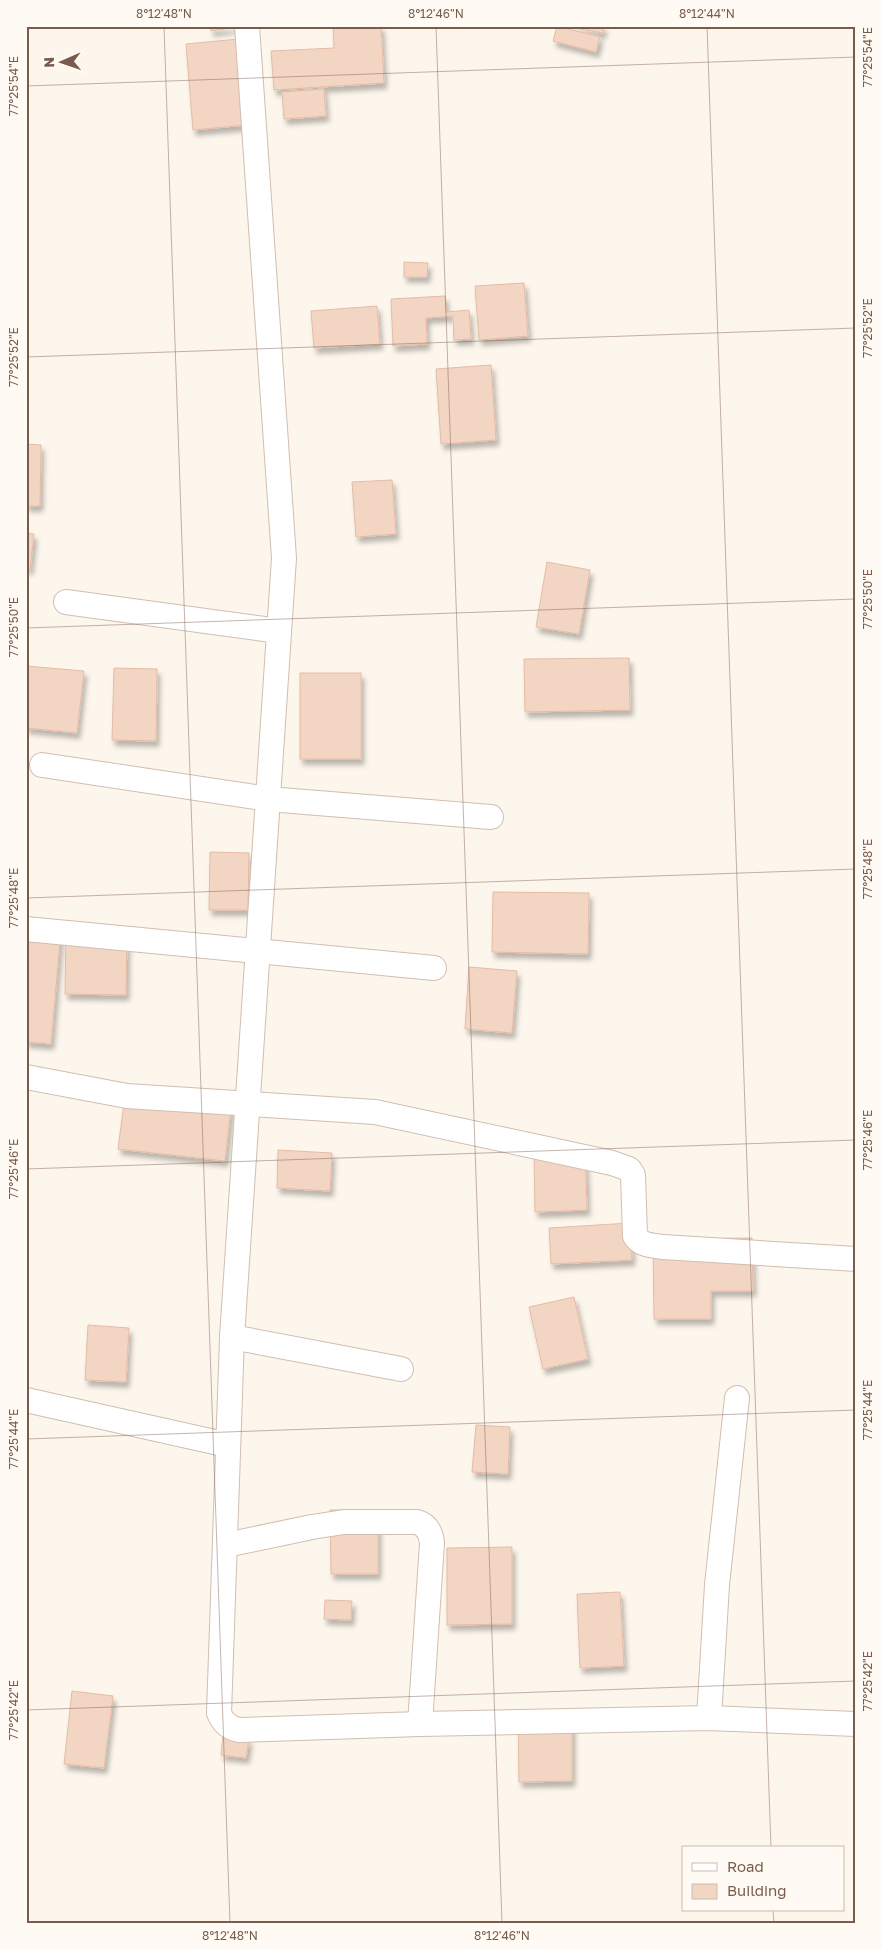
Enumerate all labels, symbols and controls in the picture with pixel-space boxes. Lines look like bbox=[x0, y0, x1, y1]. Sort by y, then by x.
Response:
text: 8°12'48"N bbox=[136, 6, 192, 21]
text: 8°12'46"N bbox=[408, 6, 464, 21]
text: 8°12'44"N bbox=[679, 6, 735, 21]
text: 77°25'54"E bbox=[860, 27, 875, 87]
north arrow bbox=[38, 38, 88, 88]
text: 77°25'54"E bbox=[6, 56, 21, 116]
text: N bbox=[40, 57, 57, 68]
text: 77°25'52"E bbox=[860, 298, 875, 358]
text: 77°25'52"E bbox=[6, 327, 21, 387]
text: 77°25'50"E bbox=[860, 569, 875, 629]
text: 77°25'50"E bbox=[6, 597, 21, 657]
text: 77°25'48"E bbox=[860, 839, 875, 899]
text: 77°25'48"E bbox=[6, 868, 21, 928]
text: 77°25'46"E bbox=[860, 1110, 875, 1170]
text: 77°25'46"E bbox=[6, 1139, 21, 1199]
text: 77°25'44"E bbox=[860, 1380, 875, 1440]
text: 77°25'44"E bbox=[6, 1409, 21, 1469]
text: 77°25'42"E bbox=[860, 1651, 875, 1711]
text: 77°25'42"E bbox=[6, 1680, 21, 1740]
legend bbox=[682, 1846, 844, 1912]
text: Road bbox=[727, 1857, 764, 1875]
text: Building bbox=[727, 1881, 787, 1899]
text: 8°12'48"N bbox=[202, 1928, 258, 1943]
text: 8°12'46"N bbox=[474, 1928, 530, 1943]

